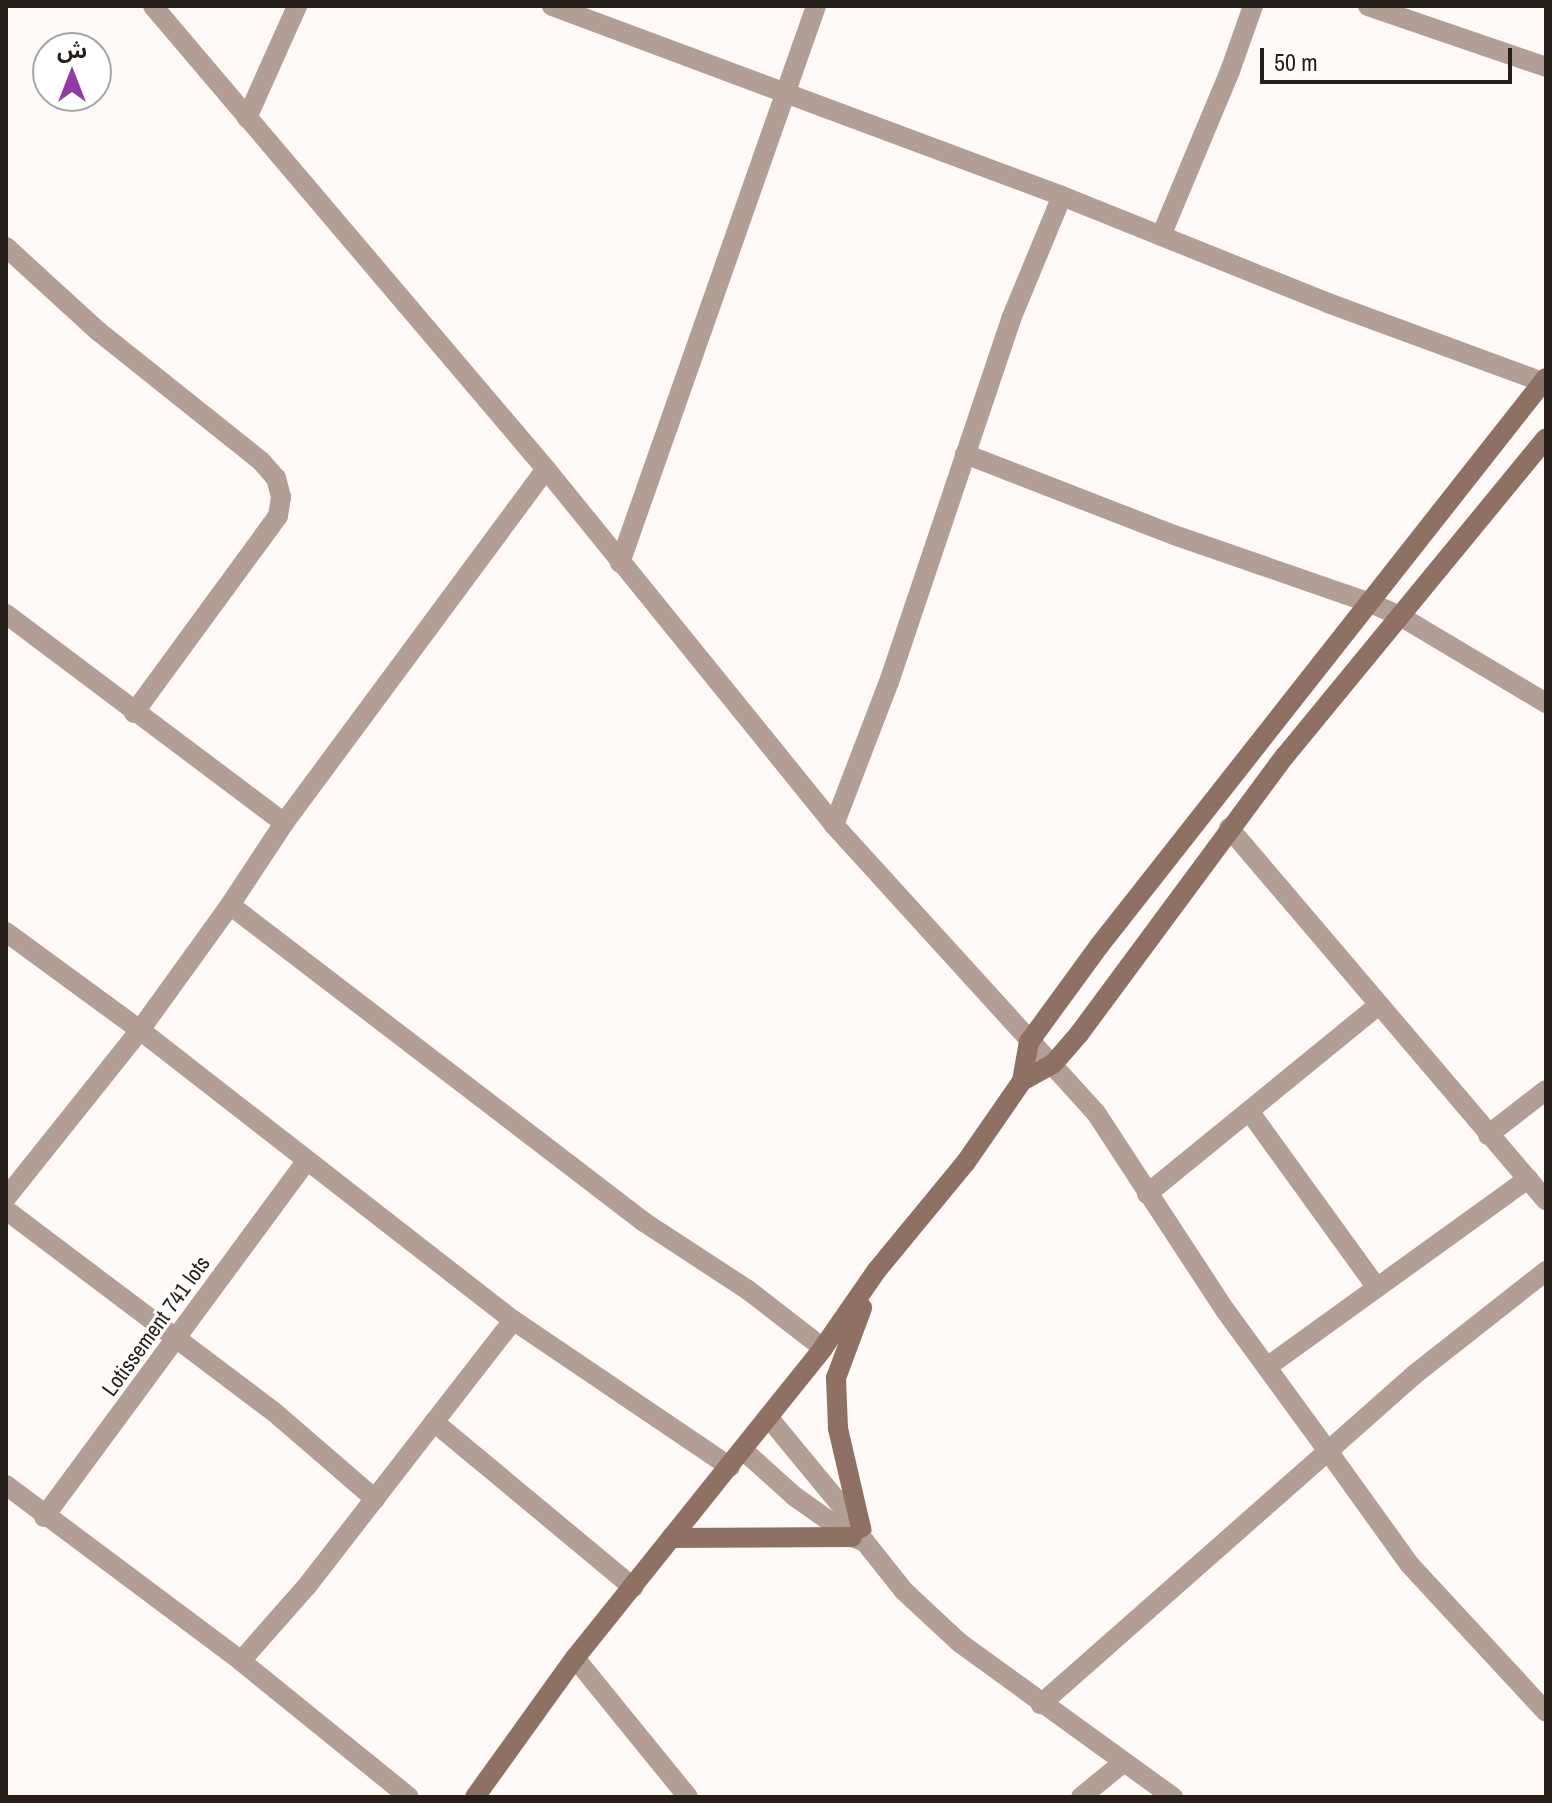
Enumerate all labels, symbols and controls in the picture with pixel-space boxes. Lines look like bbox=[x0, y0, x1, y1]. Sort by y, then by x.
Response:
north arrow bbox=[32, 32, 112, 112]
scale bar bbox=[1264, 32, 1516, 82]
text: ش bbox=[57, 35, 87, 65]
text: 50 m bbox=[1274, 46, 1318, 78]
street label: Lotissement 741 lots bbox=[96, 1251, 216, 1401]

